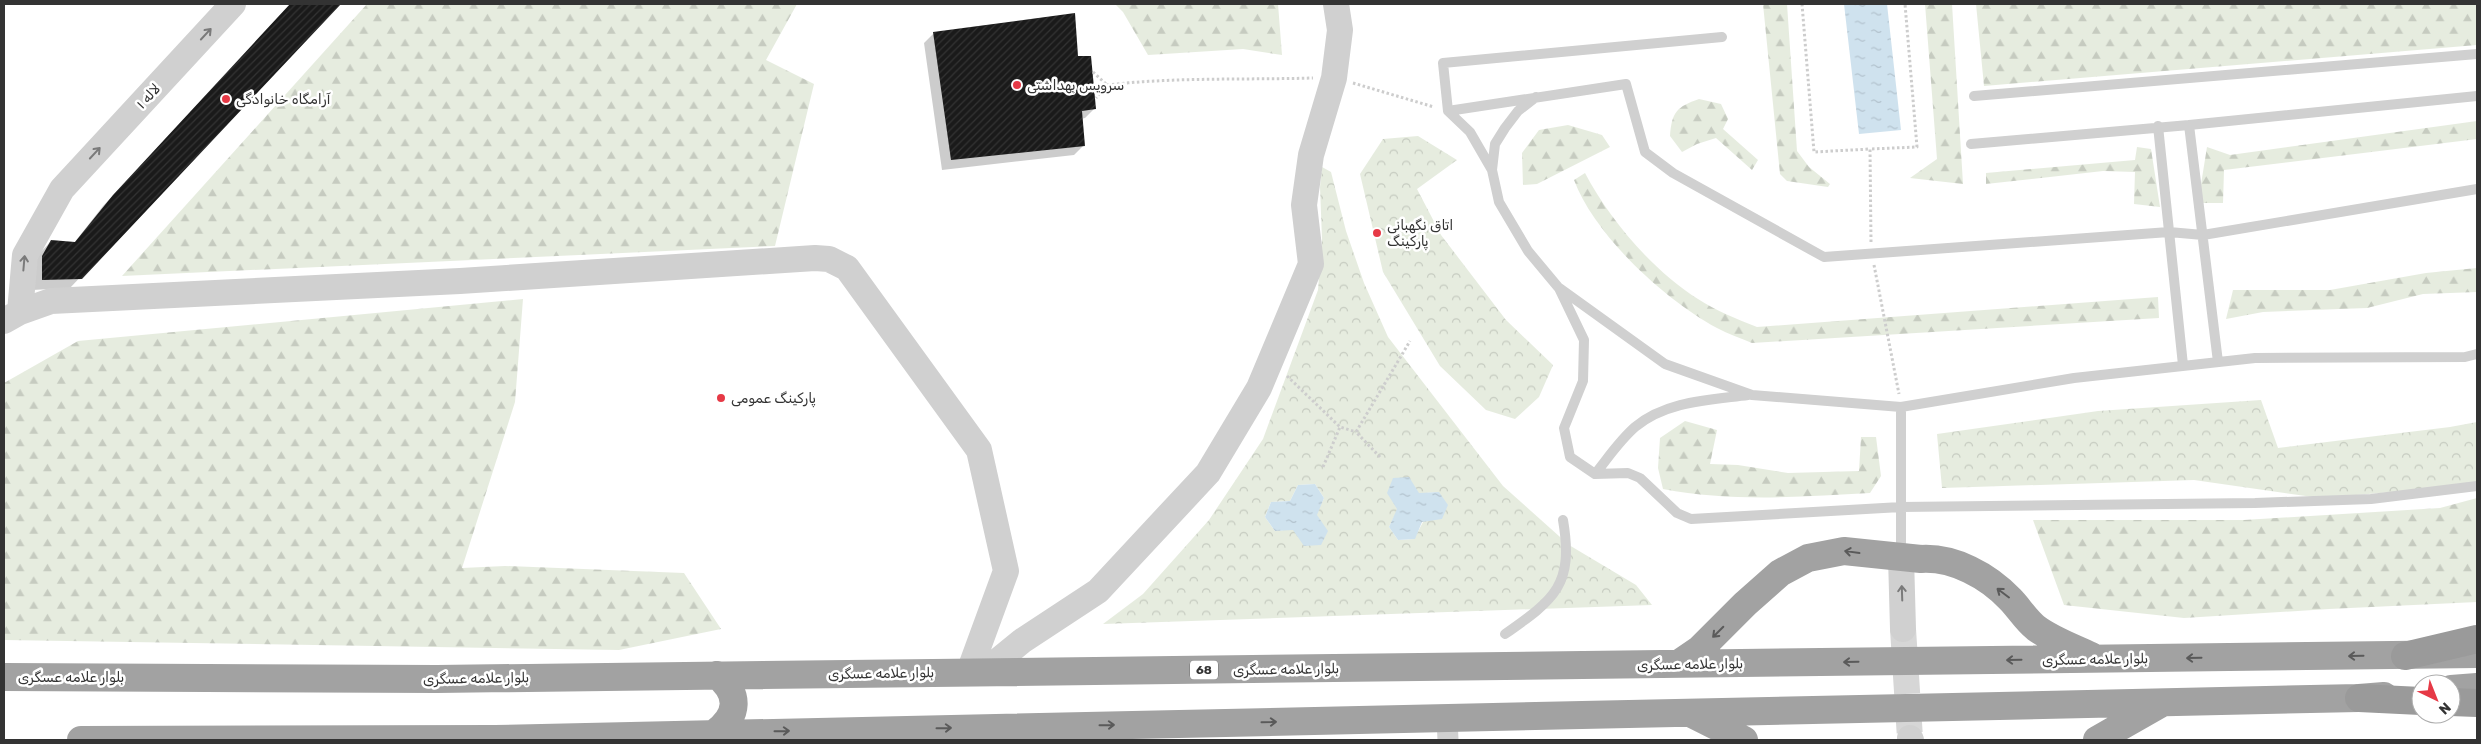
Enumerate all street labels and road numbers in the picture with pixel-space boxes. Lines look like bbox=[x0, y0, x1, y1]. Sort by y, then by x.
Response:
street label: لاله ۱ bbox=[133, 80, 164, 112]
street label: بلوار علامه عسگری bbox=[2042, 650, 2148, 669]
street label: بلوار علامه عسگری bbox=[1637, 655, 1743, 674]
road number: 68 bbox=[1190, 660, 1218, 680]
street label: بلوار علامه عسگری bbox=[1233, 660, 1339, 679]
street label: بلوار علامه عسگری bbox=[828, 664, 934, 683]
street label: بلوار علامه عسگری bbox=[18, 669, 124, 686]
street label: بلوار علامه عسگری bbox=[423, 669, 529, 688]

